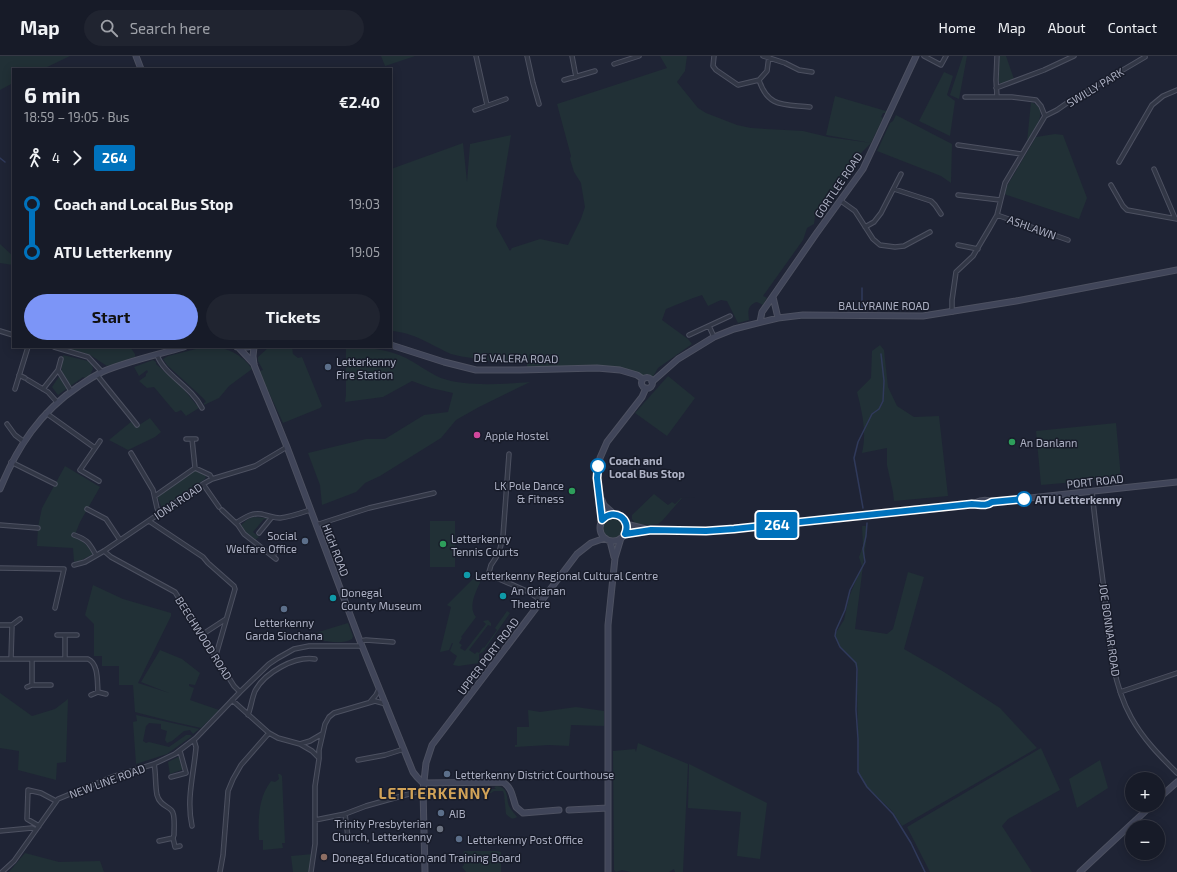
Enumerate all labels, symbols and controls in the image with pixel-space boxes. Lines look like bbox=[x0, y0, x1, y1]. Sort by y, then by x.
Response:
search box bbox=[84, 10, 364, 46]
text: Map bbox=[20, 16, 60, 39]
icon: search bbox=[98, 17, 120, 39]
text: Search here bbox=[130, 19, 210, 37]
text: Home bbox=[939, 19, 976, 36]
text: Map bbox=[998, 19, 1026, 36]
text: About bbox=[1048, 19, 1086, 36]
text: Contact bbox=[1108, 19, 1157, 36]
street label: SWILLY PARK bbox=[1064, 65, 1126, 109]
text: 6 min bbox=[24, 81, 80, 107]
text: €2.40 bbox=[339, 93, 380, 111]
text: 18:59 – 19:05 · Bus bbox=[24, 109, 129, 125]
icon: walk bbox=[24, 147, 46, 169]
icon: forward bbox=[66, 147, 88, 169]
text: 264 bbox=[102, 149, 127, 166]
text: 4 bbox=[52, 150, 60, 166]
street label: GORTLEE ROAD bbox=[811, 150, 865, 220]
text: Coach and Local Bus Stop bbox=[54, 195, 233, 213]
text: 19:03 bbox=[349, 196, 380, 212]
street label: ASHLAWN bbox=[1006, 212, 1058, 242]
text: ATU Letterkenny bbox=[54, 243, 172, 261]
text: 19:05 bbox=[350, 244, 380, 260]
button: Start bbox=[24, 294, 198, 340]
button: Tickets bbox=[206, 294, 380, 340]
street label: BALLYRAINE ROAD bbox=[838, 299, 930, 312]
street label: DE VALERA ROAD bbox=[474, 351, 558, 365]
place label: Letterkenny Fire Station bbox=[336, 355, 396, 381]
marker: Letterkenny Fire Station bbox=[323, 362, 333, 372]
place label: Apple Hostel bbox=[485, 429, 550, 442]
marker: Apple Hostel bbox=[472, 430, 482, 440]
place label: An Danlann bbox=[1020, 436, 1078, 449]
marker: An Danlann bbox=[1007, 437, 1017, 447]
place label: Coach and Local Bus Stop bbox=[609, 454, 685, 480]
marker: Coach and Local Bus Stop bbox=[590, 458, 606, 474]
street label: PORT ROAD bbox=[1066, 472, 1124, 490]
place label: LK Pole Dance & Fitness bbox=[494, 479, 564, 505]
street label: IONA ROAD bbox=[151, 480, 205, 522]
marker: LK Pole Dance & Fitness bbox=[567, 486, 577, 496]
marker: ATU Letterkenny bbox=[1016, 491, 1032, 507]
place label: ATU Letterkenny bbox=[1035, 493, 1122, 507]
line badge: 264 bbox=[754, 512, 800, 538]
text: 264 bbox=[764, 516, 790, 533]
street label: HIGH ROAD bbox=[320, 522, 352, 578]
place label: Social Welfare Office bbox=[226, 529, 298, 555]
place label: Letterkenny Tennis Courts bbox=[451, 532, 519, 558]
marker: Social Welfare Office bbox=[300, 536, 310, 546]
marker: Letterkenny Tennis Courts bbox=[438, 539, 448, 549]
place label: Letterkenny Regional Cultural Centre bbox=[475, 569, 658, 582]
marker: Letterkenny Regional Cultural Centre bbox=[462, 570, 472, 580]
street label: JOE BONNAR ROAD bbox=[1097, 583, 1123, 677]
place label: An Grianan Theatre bbox=[511, 584, 566, 610]
place label: Donegal County Museum bbox=[341, 586, 422, 612]
marker: An Grianan Theatre bbox=[498, 591, 508, 601]
marker: Donegal County Museum bbox=[328, 593, 338, 603]
street label: BEECHWOOD ROAD bbox=[173, 594, 235, 682]
marker: Letterkenny Garda Siochana bbox=[279, 604, 289, 614]
street label: UPPER PORT ROAD bbox=[455, 615, 521, 697]
place label: Letterkenny Garda Siochana bbox=[245, 616, 323, 642]
street label: NEW LINE ROAD bbox=[67, 761, 147, 801]
place label: Letterkenny District Courthouse bbox=[455, 768, 614, 781]
marker: Letterkenny District Courthouse bbox=[442, 769, 452, 779]
map controls bbox=[1125, 772, 1165, 860]
button: + bbox=[1125, 772, 1165, 812]
district label: LETTERKENNY bbox=[378, 784, 492, 802]
place label: AIB bbox=[449, 807, 466, 820]
marker: AIB bbox=[436, 808, 446, 818]
place label: Trinity Presbyterian Church, Letterkenny bbox=[332, 817, 432, 843]
button: − bbox=[1125, 820, 1165, 860]
marker: Trinity Presbyterian Church, Letterkenny bbox=[435, 824, 445, 834]
place label: Letterkenny Post Office bbox=[467, 833, 583, 846]
marker: Letterkenny Post Office bbox=[454, 834, 464, 844]
place label: Donegal Education and Training Board bbox=[332, 851, 521, 864]
marker: Donegal Education and Training Board bbox=[319, 852, 329, 862]

